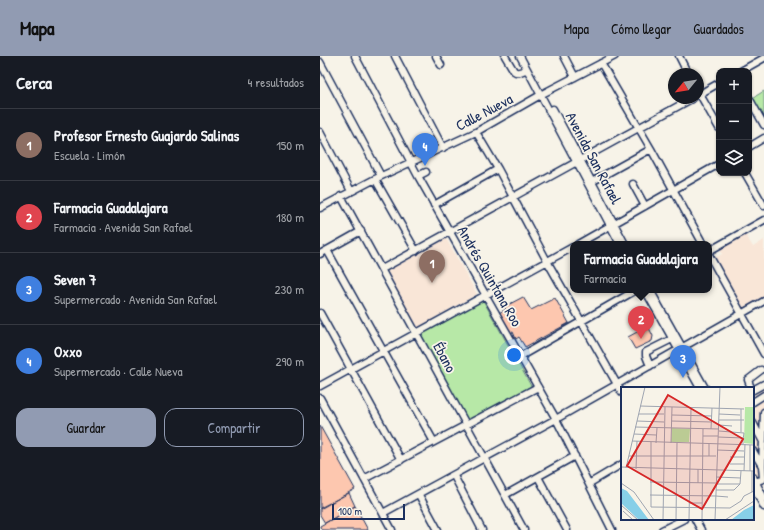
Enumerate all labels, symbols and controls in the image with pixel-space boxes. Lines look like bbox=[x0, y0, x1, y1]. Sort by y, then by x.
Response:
text: Mapa bbox=[20, 15, 54, 41]
text: Mapa bbox=[564, 19, 589, 38]
text: Cómo llegar bbox=[611, 19, 671, 38]
text: Guardados bbox=[693, 19, 744, 38]
north arrow bbox=[668, 68, 704, 104]
map controls bbox=[716, 68, 752, 176]
button: + bbox=[716, 68, 752, 104]
text: Cerca bbox=[16, 71, 52, 94]
text: 4 resultados bbox=[247, 73, 304, 91]
street label: Calle Nueva bbox=[452, 88, 516, 136]
button: − bbox=[716, 104, 752, 140]
street label: Avenida San Rafael bbox=[561, 108, 627, 208]
text: Profesor Ernesto Guajardo Salinas bbox=[54, 125, 239, 146]
pin: 4 bbox=[412, 133, 438, 166]
text: 1 bbox=[27, 136, 31, 154]
text: 150 m bbox=[276, 136, 304, 154]
button: layers bbox=[716, 140, 752, 176]
text: Escuela · Limón bbox=[54, 146, 125, 164]
text: Farmacia Guadalajara bbox=[54, 197, 168, 218]
text: 2 bbox=[26, 208, 32, 226]
text: 180 m bbox=[276, 208, 304, 226]
text: Farmacia · Avenida San Rafael bbox=[54, 218, 193, 236]
street label: Andrés Quintana Roo bbox=[453, 222, 527, 330]
popup bbox=[570, 241, 712, 293]
text: Farmacia Guadalajara bbox=[584, 248, 698, 269]
pin: 1 bbox=[419, 250, 445, 283]
text: Seven 7 bbox=[54, 269, 96, 290]
text: Farmacia bbox=[584, 269, 626, 287]
text: 3 bbox=[26, 280, 32, 298]
text: 230 m bbox=[274, 280, 304, 298]
text: Supermercado · Avenida San Rafael bbox=[54, 290, 217, 308]
pin: 2 bbox=[628, 306, 654, 339]
street label: Ébano bbox=[428, 338, 462, 376]
text: Oxxo bbox=[54, 341, 82, 362]
your location bbox=[504, 345, 524, 365]
pin: 3 bbox=[670, 345, 696, 378]
text: 4 bbox=[27, 352, 31, 370]
text: 290 m bbox=[275, 352, 304, 370]
text: Supermercado · Calle Nueva bbox=[54, 362, 183, 380]
inset map bbox=[621, 387, 754, 520]
button: Guardar bbox=[16, 408, 156, 447]
button: Compartir bbox=[164, 408, 304, 447]
scale bar bbox=[332, 502, 405, 521]
text: 100 m bbox=[338, 504, 362, 518]

